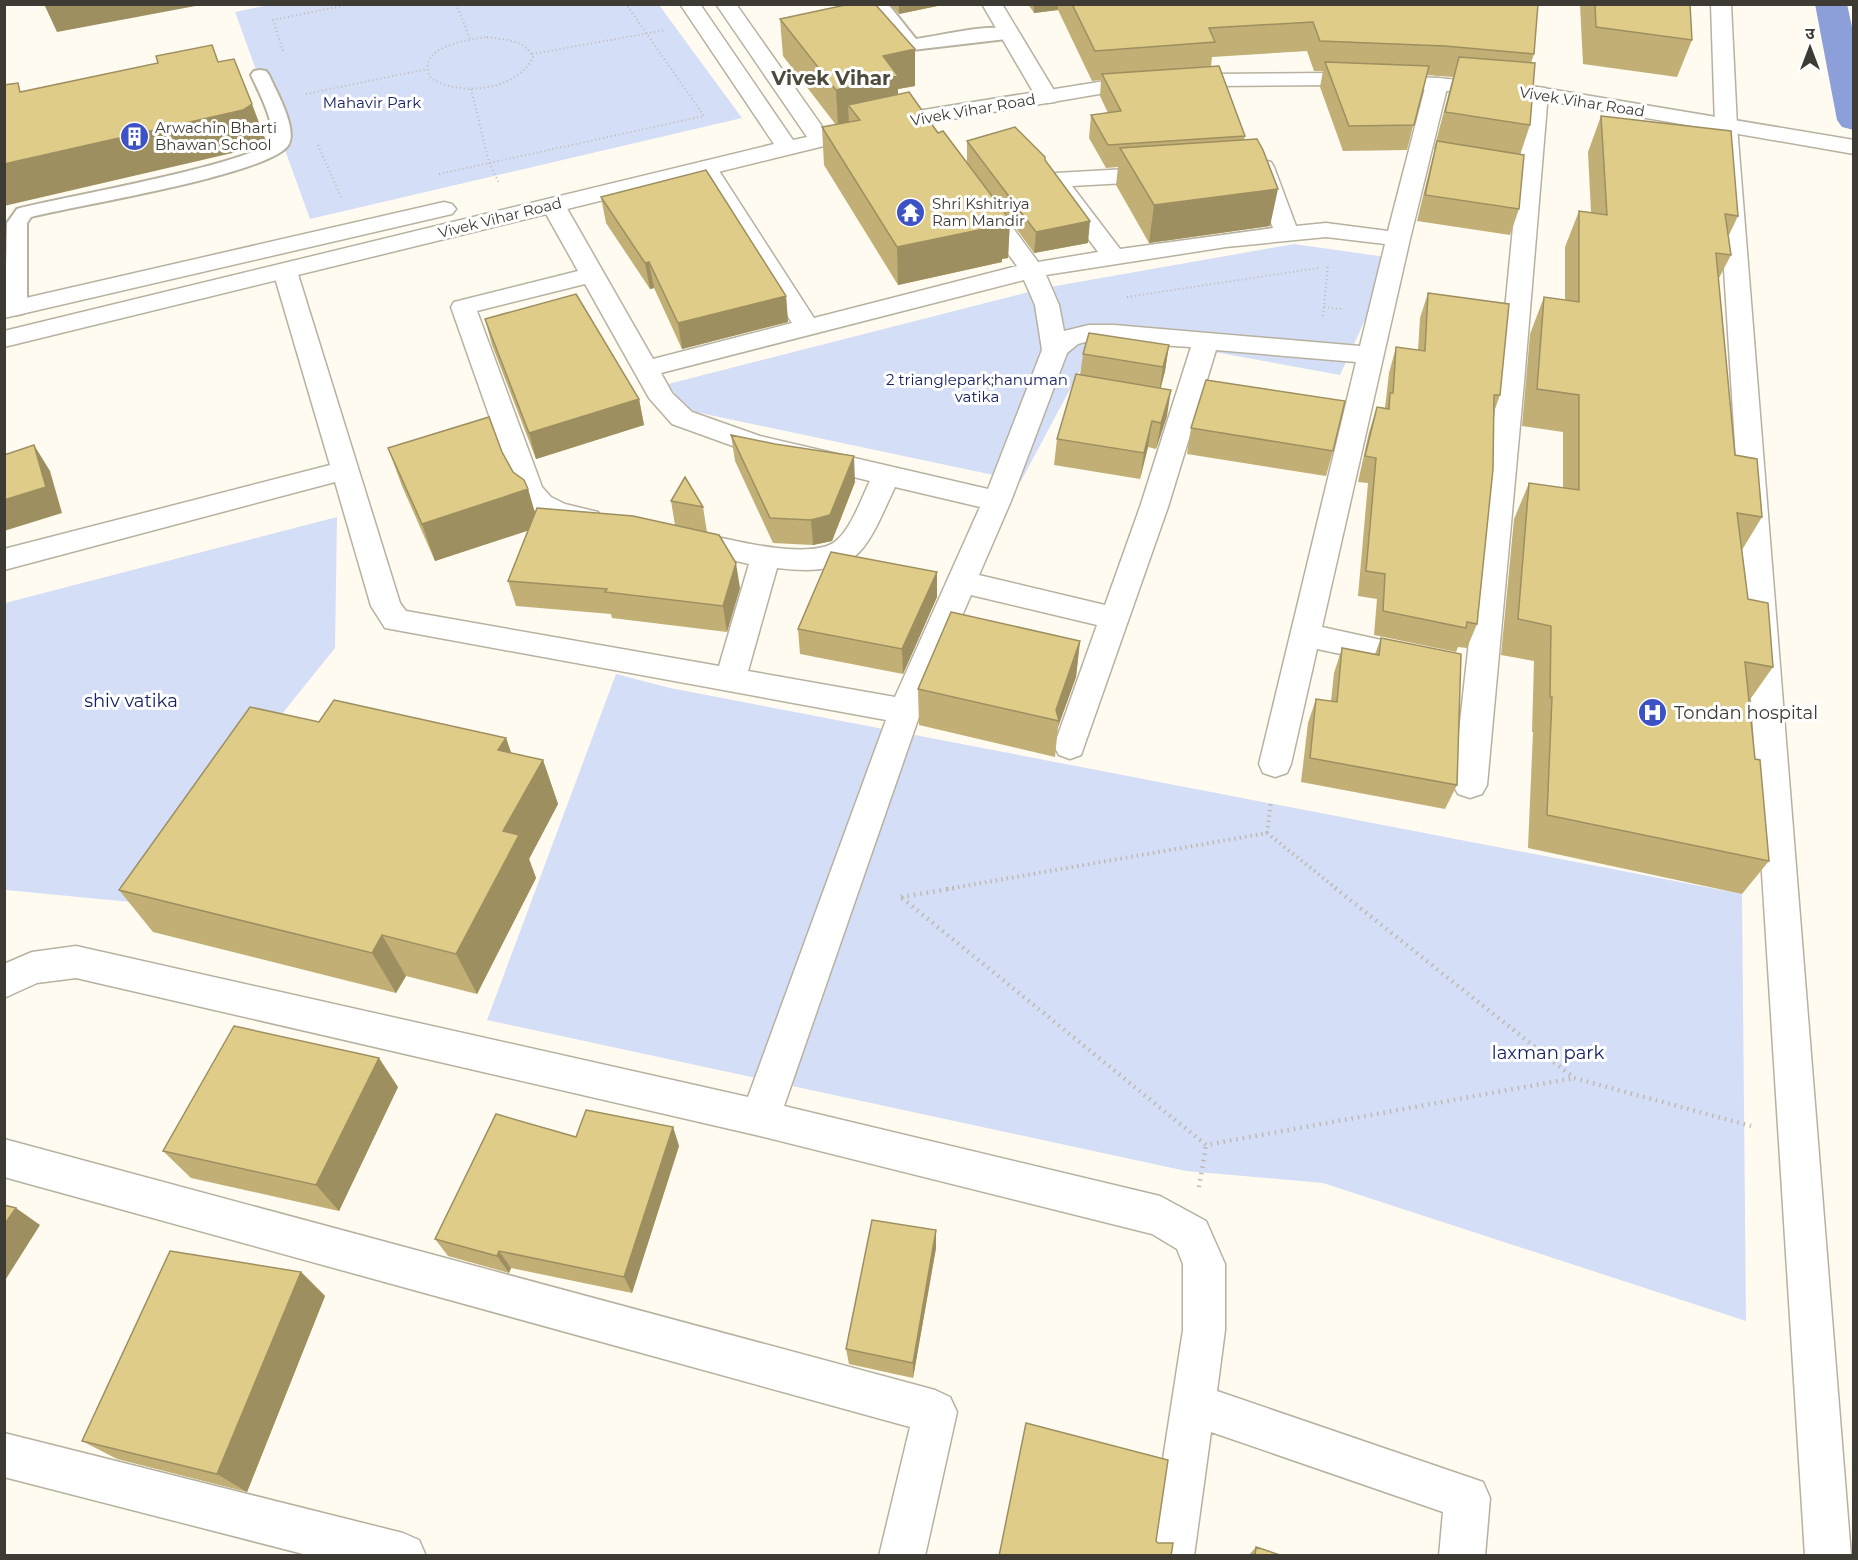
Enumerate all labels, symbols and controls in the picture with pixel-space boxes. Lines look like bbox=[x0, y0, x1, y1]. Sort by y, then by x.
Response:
north arrow bbox=[1780, 18, 1840, 78]
text: उ bbox=[1805, 24, 1815, 43]
district label: Vivek Vihar bbox=[770, 66, 891, 90]
street label: Vivek Vihar Road bbox=[1518, 82, 1646, 121]
street label: Vivek Vihar Road bbox=[909, 89, 1037, 130]
park label: Mahavir Park bbox=[323, 93, 421, 112]
place label: Arwachin Bharti Bhawan School bbox=[155, 118, 277, 154]
building icon: Arwachin Bharti Bhawan School bbox=[118, 121, 150, 153]
street label: Vivek Vihar Road bbox=[436, 193, 564, 242]
place label: Shri Kshitriya Ram Mandir bbox=[932, 194, 1030, 230]
temple icon: Shri Kshitriya Ram Mandir bbox=[895, 197, 927, 229]
park label: 2 trianglepark;hanuman vatika bbox=[886, 370, 1068, 406]
park label: shiv vatika bbox=[84, 690, 178, 712]
hospital icon: Tondan hospital bbox=[1637, 697, 1669, 729]
place label: Tondan hospital bbox=[1674, 702, 1818, 724]
park label: laxman park bbox=[1492, 1042, 1604, 1064]

